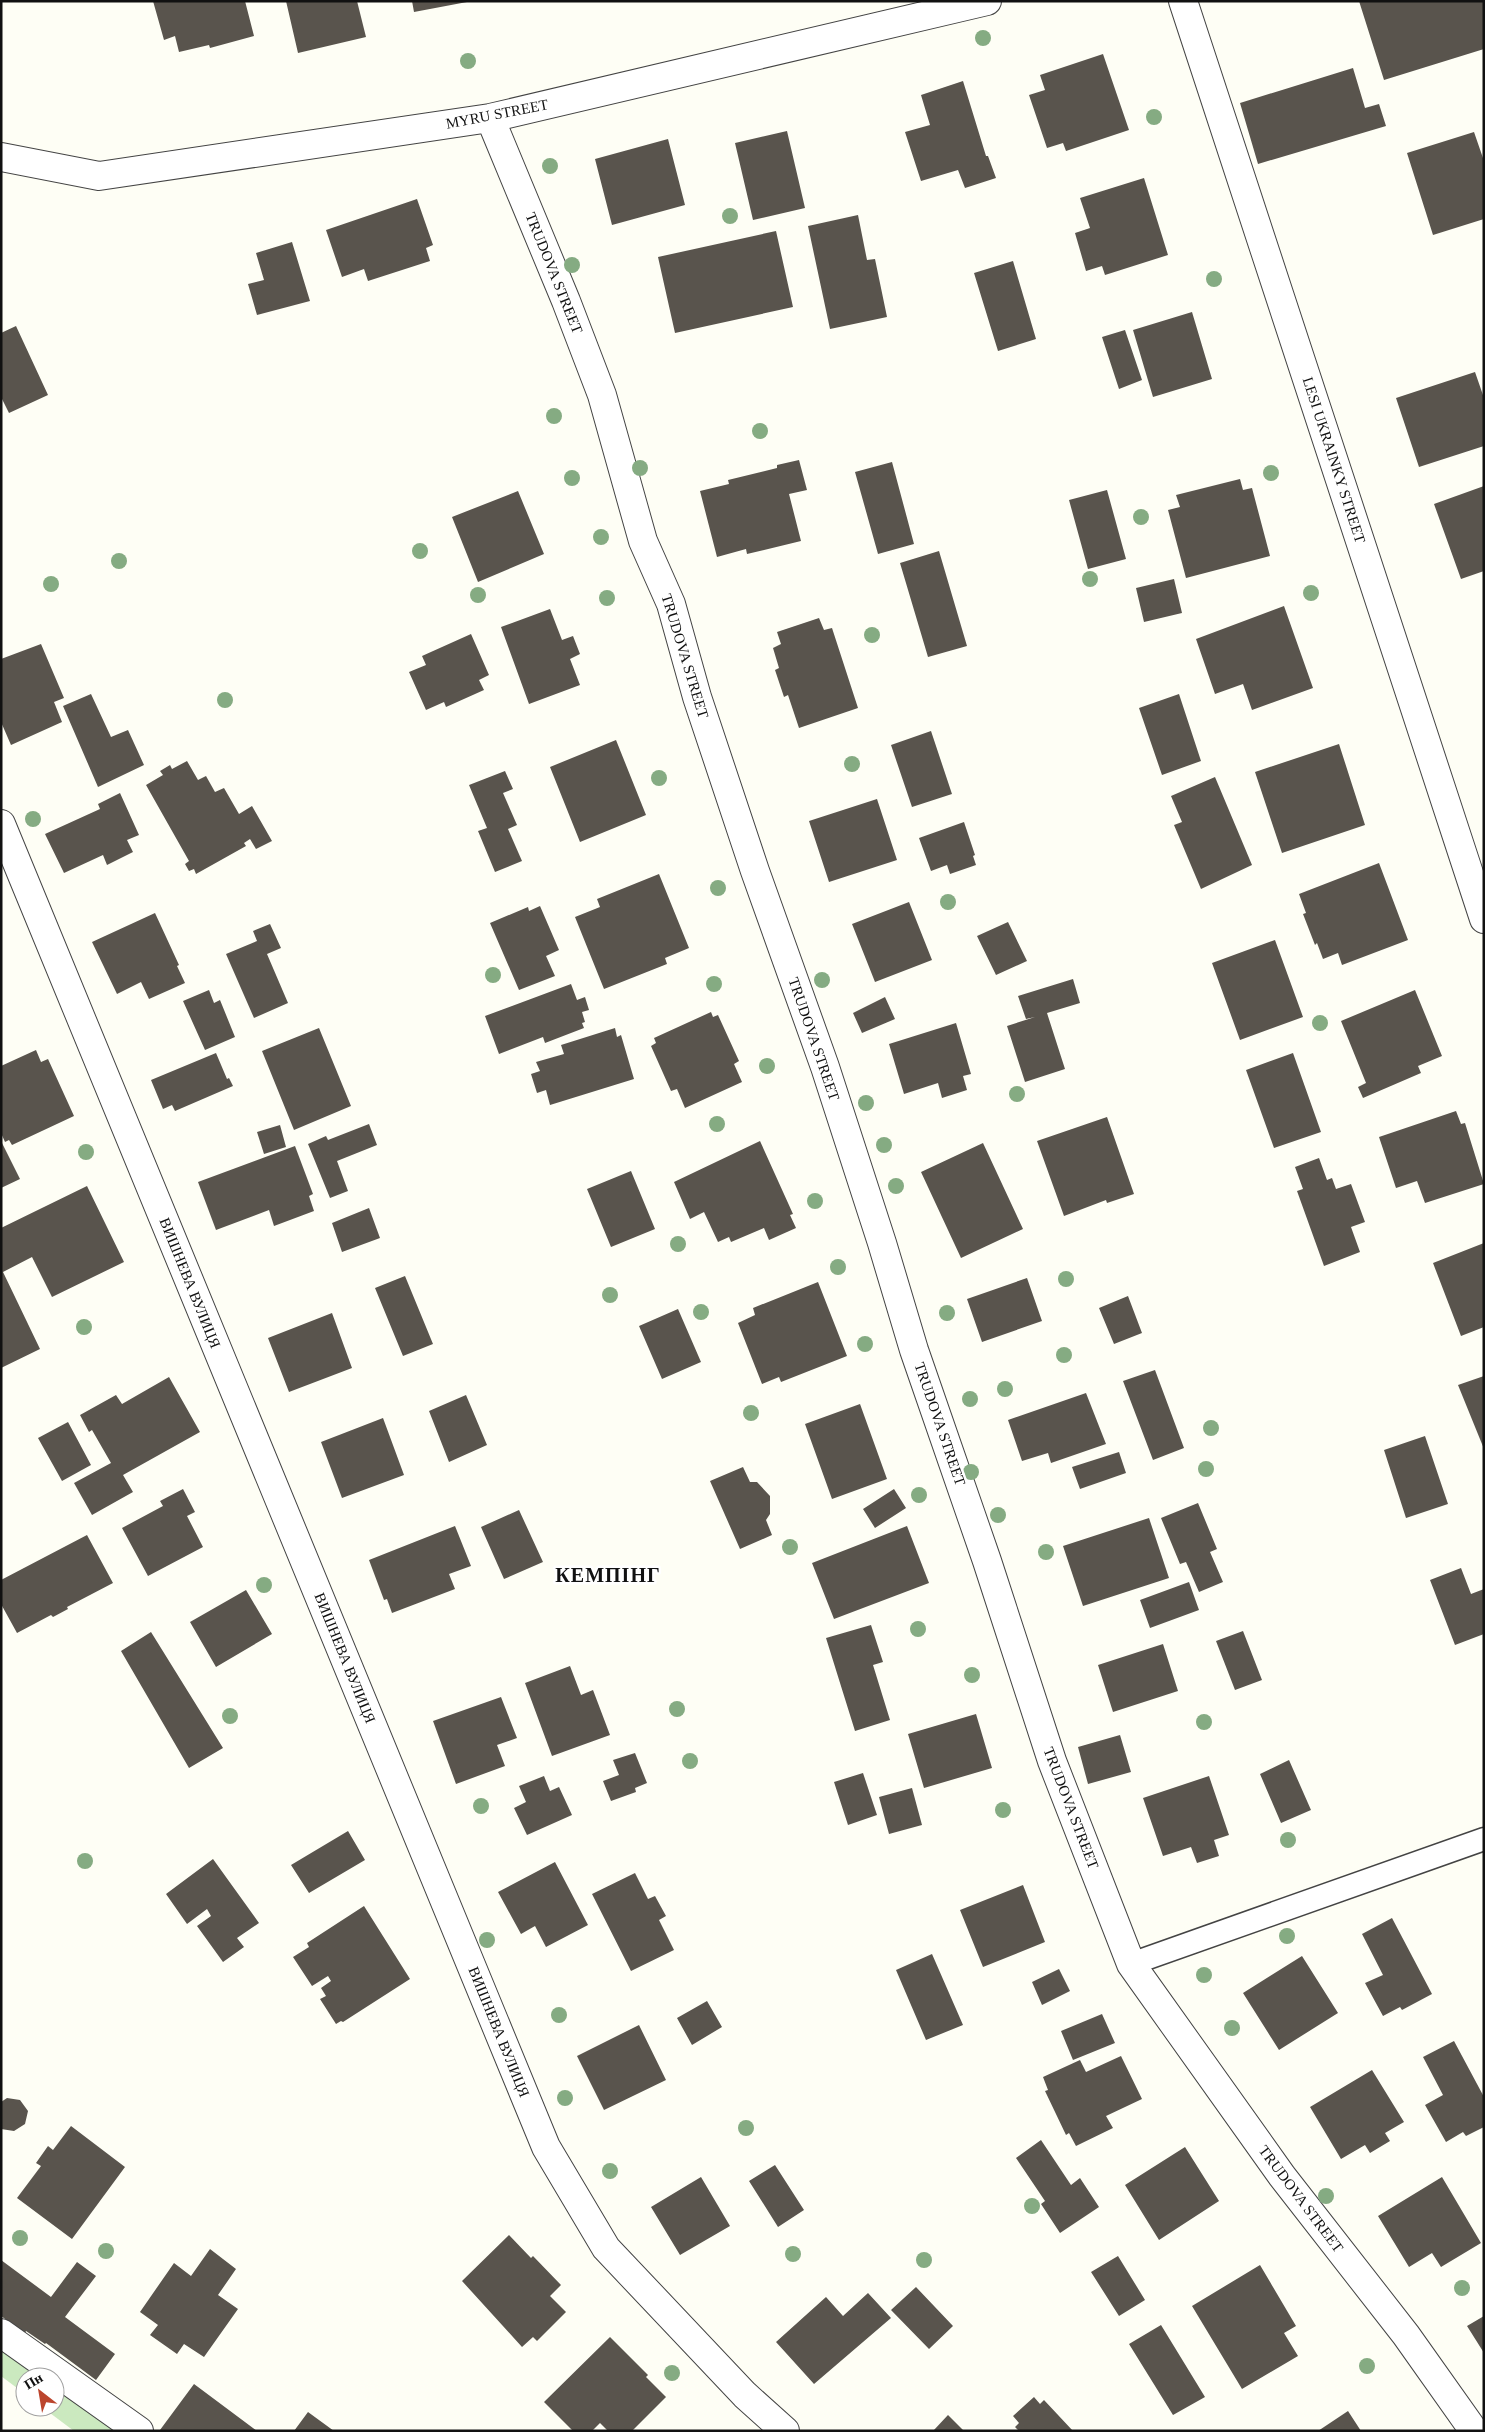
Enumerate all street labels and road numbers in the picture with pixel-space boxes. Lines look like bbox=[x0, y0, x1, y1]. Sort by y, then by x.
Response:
street label: MYRU STREET bbox=[445, 96, 549, 132]
street label: TRUDOVA STREET bbox=[522, 210, 586, 336]
street label: LESI UKRAINKY STREET bbox=[1300, 375, 1368, 545]
street label: TRUDOVA STREET bbox=[658, 592, 712, 720]
street label: TRUDOVA STREET bbox=[785, 975, 843, 1103]
street label: ВИШНЕВА ВУЛИЦЯ bbox=[157, 1215, 223, 1351]
street label: TRUDOVA STREET bbox=[911, 1360, 969, 1488]
street label: ВИШНЕВА ВУЛИЦЯ bbox=[312, 1590, 378, 1726]
street label: TRUDOVA STREET bbox=[1040, 1745, 1102, 1871]
street label: ВИШНЕВА ВУЛИЦЯ bbox=[466, 1964, 532, 2100]
street label: TRUDOVA STREET bbox=[1256, 2143, 1346, 2255]

